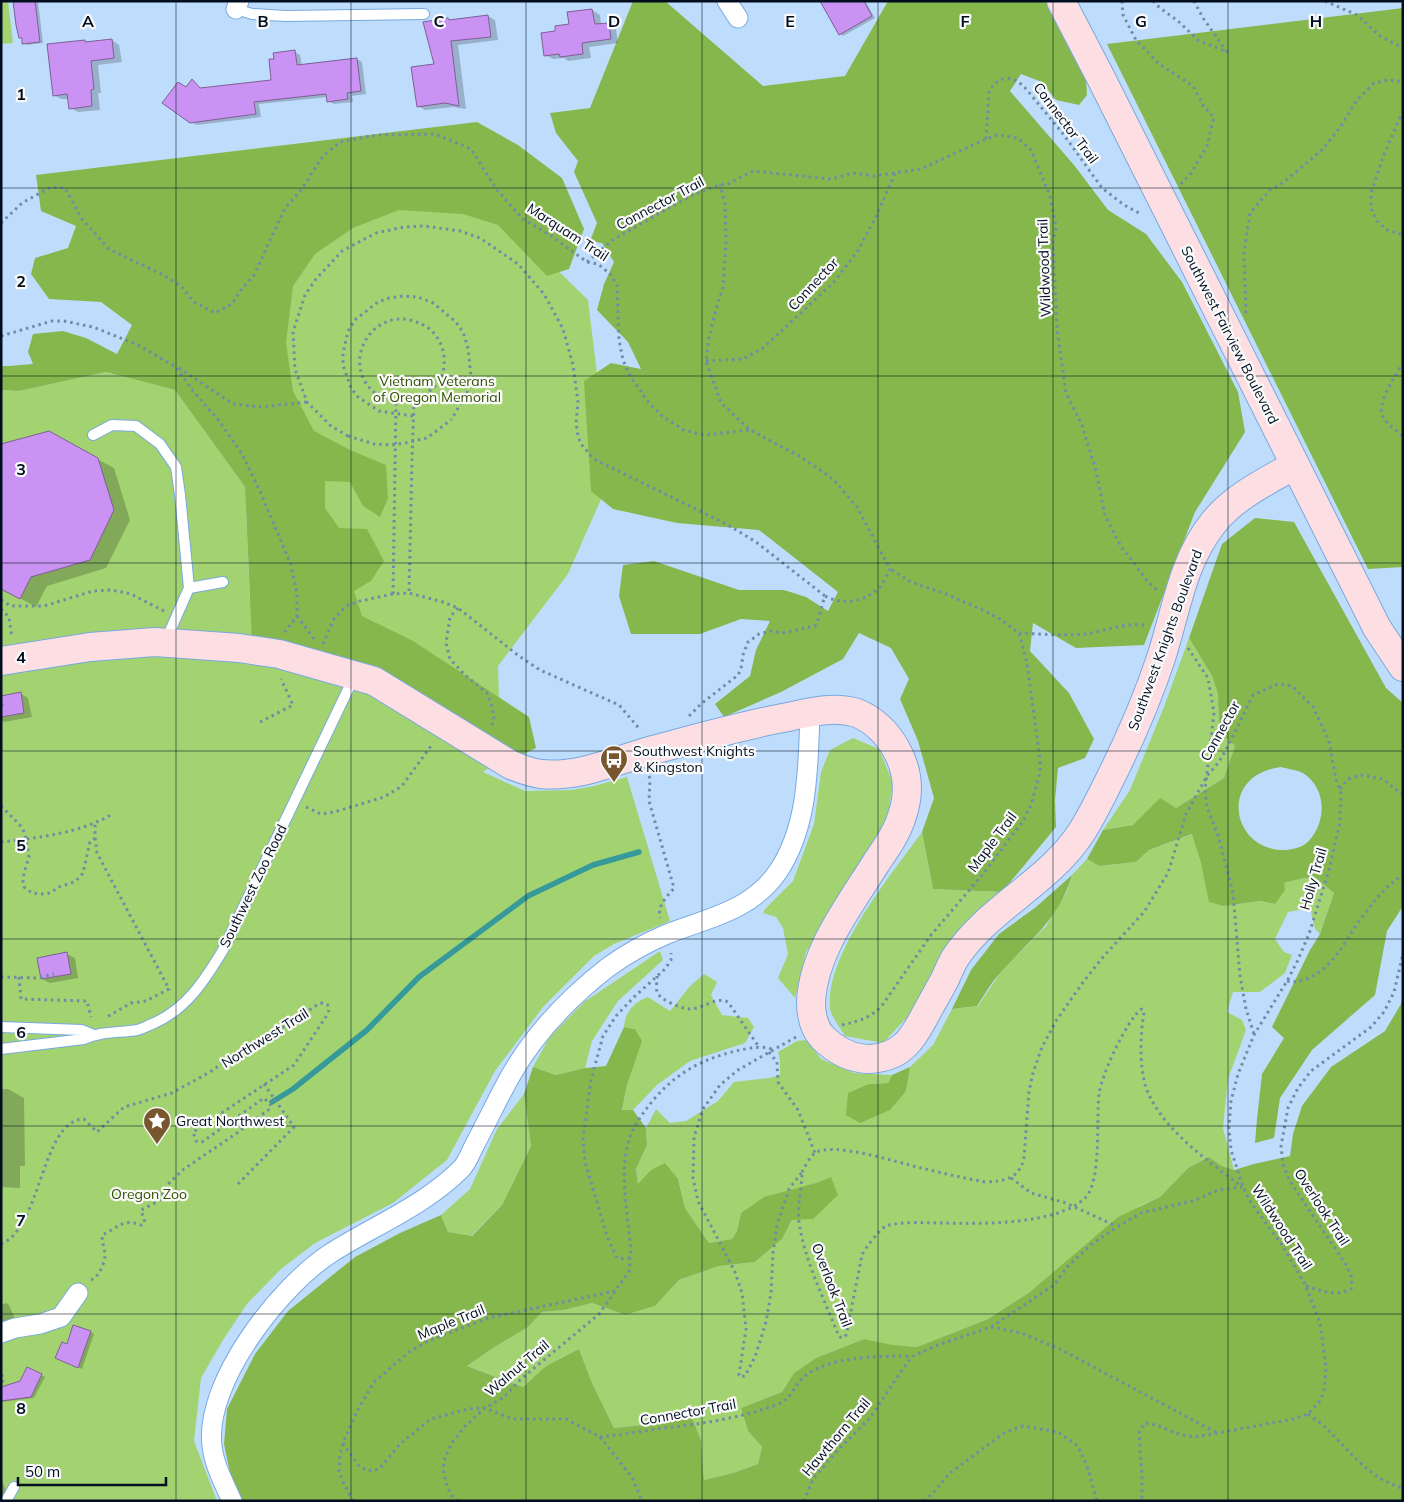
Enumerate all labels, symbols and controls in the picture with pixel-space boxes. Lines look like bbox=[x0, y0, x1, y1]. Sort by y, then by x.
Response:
text: A bbox=[82, 11, 94, 31]
text: B bbox=[257, 11, 269, 31]
text: C bbox=[434, 11, 445, 31]
text: D bbox=[608, 11, 620, 31]
text: E bbox=[785, 11, 795, 31]
text: F bbox=[960, 11, 970, 31]
text: G bbox=[1135, 11, 1147, 31]
text: H bbox=[1310, 11, 1322, 31]
street label: Connector Trail bbox=[1030, 79, 1102, 167]
text: 1 bbox=[16, 84, 26, 104]
street label: Connector Trail bbox=[613, 172, 707, 234]
street label: Marquam Trail bbox=[524, 199, 612, 265]
street label: Wildwood Trail bbox=[1033, 219, 1055, 317]
street label: Southwest Fairview Boulevard bbox=[1177, 243, 1283, 427]
street label: Connector bbox=[784, 253, 843, 314]
text: 2 bbox=[16, 271, 26, 291]
park label: Vietnam Veterans of Oregon Memorial bbox=[373, 372, 501, 406]
text: 3 bbox=[16, 459, 26, 479]
street label: Southwest Knights Boulevard bbox=[1124, 547, 1206, 733]
text: 4 bbox=[16, 647, 26, 667]
street label: Connector bbox=[1196, 697, 1244, 764]
place label: Southwest Knights & Kingston bbox=[633, 742, 755, 776]
bus stop icon: Southwest Knights & Kingston bbox=[599, 744, 629, 783]
street label: Maple Trail bbox=[963, 808, 1021, 876]
street label: Southwest Zoo Road bbox=[215, 821, 291, 951]
text: 5 bbox=[16, 835, 26, 855]
street label: Holly Trail bbox=[1296, 846, 1330, 912]
street label: Northwest Trail bbox=[218, 1004, 312, 1072]
text: 6 bbox=[16, 1022, 26, 1042]
place icon: Great Northwest bbox=[142, 1106, 172, 1145]
place label: Great Northwest bbox=[176, 1112, 284, 1130]
street label: Overlook Trail bbox=[1290, 1165, 1354, 1249]
street label: Wildwood Trail bbox=[1248, 1181, 1316, 1273]
park label: Oregon Zoo bbox=[111, 1185, 187, 1203]
text: 7 bbox=[16, 1210, 26, 1230]
street label: Overlook Trail bbox=[808, 1240, 856, 1330]
street label: Maple Trail bbox=[415, 1300, 487, 1344]
street label: Walnut Trail bbox=[481, 1336, 553, 1400]
street label: Hawthorn Trail bbox=[798, 1394, 874, 1480]
street label: Connector Trail bbox=[639, 1395, 737, 1429]
text: 8 bbox=[16, 1398, 26, 1418]
scale bar bbox=[18, 1454, 165, 1486]
text: 50 m bbox=[25, 1462, 60, 1481]

